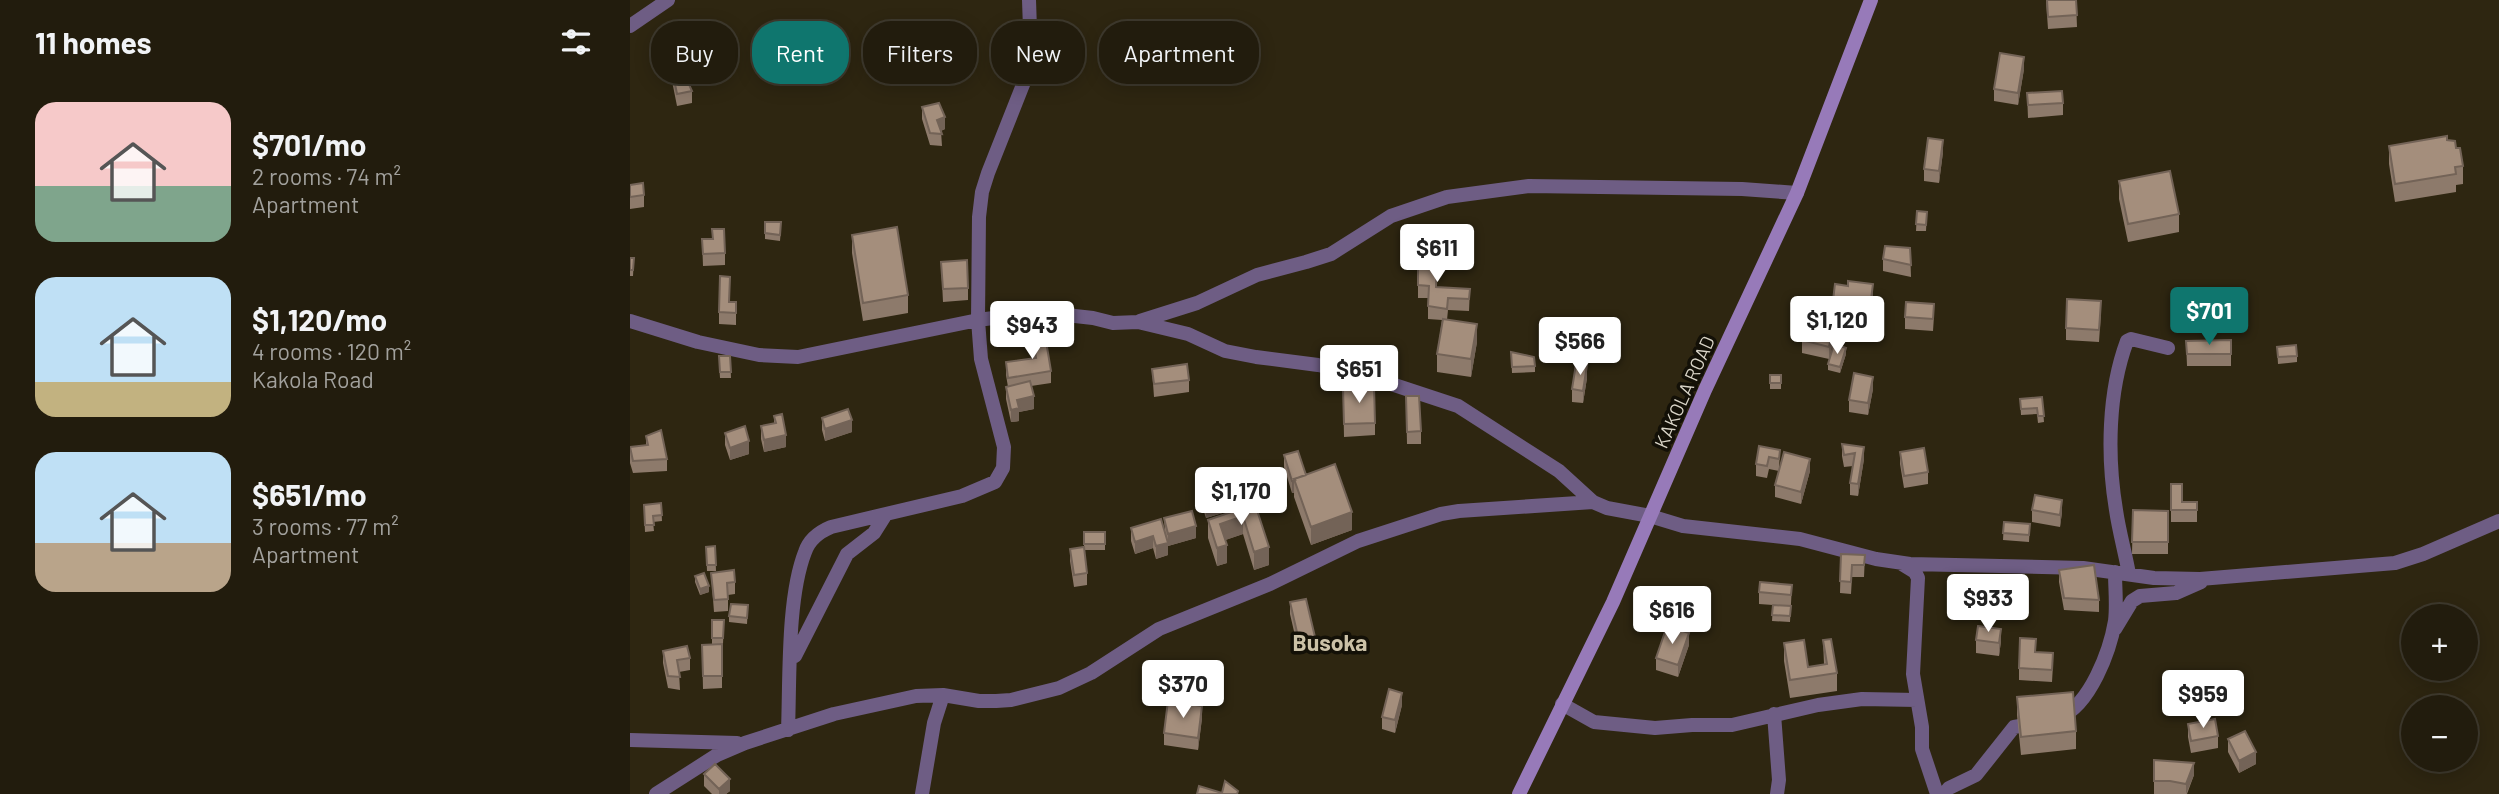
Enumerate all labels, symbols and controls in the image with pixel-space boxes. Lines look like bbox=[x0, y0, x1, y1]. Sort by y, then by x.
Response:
chip: Buy bbox=[651, 21, 738, 84]
chip: Rent bbox=[752, 21, 849, 84]
chip: Filters bbox=[863, 21, 977, 84]
chip: New bbox=[991, 21, 1085, 84]
chip: Apartment bbox=[1099, 21, 1259, 84]
icon: filters bbox=[557, 23, 595, 61]
text: 11 homes bbox=[35, 24, 152, 60]
text: $701/mo bbox=[252, 126, 366, 162]
icon: home bbox=[91, 130, 175, 214]
text: 2 rooms · 74 m² bbox=[252, 162, 401, 190]
text: Apartment bbox=[252, 190, 359, 218]
pin: $611 bbox=[1396, 224, 1478, 284]
text: $611 bbox=[1416, 233, 1458, 261]
pin: $701 bbox=[2168, 288, 2250, 347]
pin: $1,120 bbox=[1780, 296, 1894, 356]
text: $701 bbox=[2186, 296, 2232, 324]
text: $1,120/mo bbox=[252, 301, 387, 337]
pin: $943 bbox=[991, 302, 1073, 361]
icon: home bbox=[91, 305, 175, 389]
text: $1,120 bbox=[1806, 305, 1868, 333]
text: $943 bbox=[1006, 310, 1058, 338]
pin: $566 bbox=[1539, 318, 1621, 377]
text: $566 bbox=[1555, 326, 1605, 354]
street label: KAKOLA ROAD bbox=[1649, 332, 1719, 452]
text: 4 rooms · 120 m² bbox=[252, 337, 411, 365]
pin: $651 bbox=[1318, 346, 1400, 405]
text: $651 bbox=[1336, 354, 1382, 382]
text: Kakola Road bbox=[252, 365, 374, 393]
pin: $1,170 bbox=[1184, 468, 1298, 527]
text: $651/mo bbox=[252, 476, 367, 512]
text: $1,170 bbox=[1211, 476, 1271, 504]
icon: home bbox=[91, 480, 175, 564]
text: 3 rooms · 77 m² bbox=[252, 512, 399, 540]
text: Apartment bbox=[252, 540, 359, 568]
pin: $933 bbox=[1947, 574, 2029, 634]
text: $933 bbox=[1963, 583, 2013, 611]
pin: $616 bbox=[1631, 586, 1713, 646]
text: $616 bbox=[1649, 595, 1695, 623]
map controls bbox=[2401, 604, 2478, 772]
button: + bbox=[2401, 604, 2478, 681]
district label: Busoka bbox=[1293, 628, 1367, 656]
pin: $370 bbox=[1142, 660, 1224, 720]
text: $370 bbox=[1158, 669, 1208, 697]
pin: $959 bbox=[2162, 670, 2244, 730]
text: $959 bbox=[2178, 679, 2228, 707]
button: − bbox=[2401, 695, 2478, 772]

